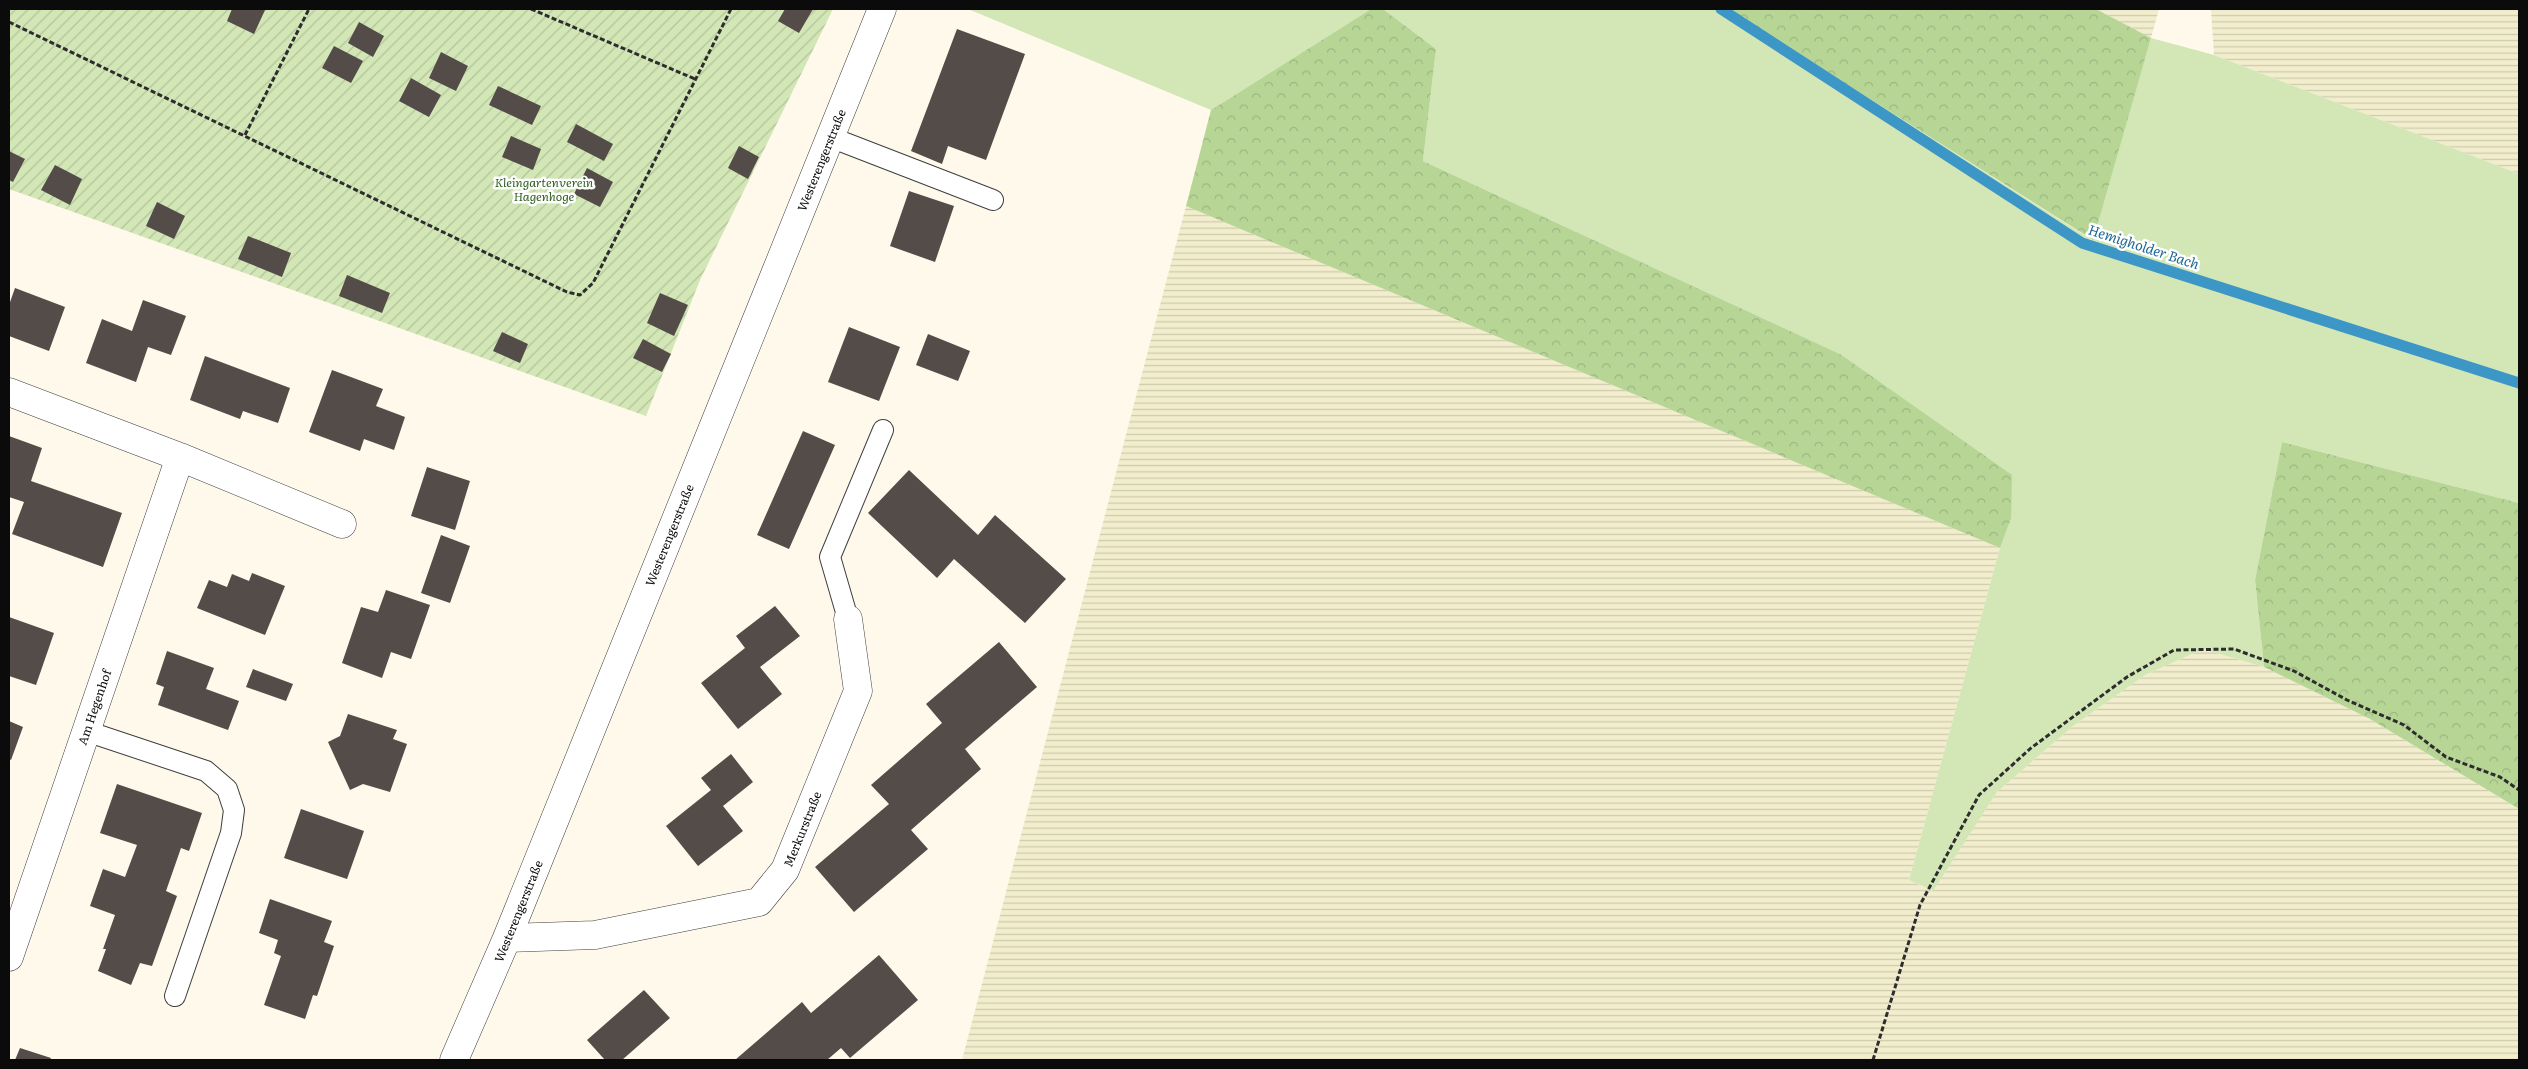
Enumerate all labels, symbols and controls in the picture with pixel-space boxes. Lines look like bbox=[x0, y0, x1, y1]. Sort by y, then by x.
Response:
street label: Westerengerstraße bbox=[792, 106, 850, 214]
park label: Kleingartenverein Hagenhoge bbox=[495, 173, 593, 205]
water label: Hemigholder Bach bbox=[2086, 219, 2203, 274]
street label: Westerengerstraße bbox=[640, 481, 698, 589]
street label: Am Hegenhof bbox=[73, 666, 116, 747]
street label: Merkurstraße bbox=[779, 788, 825, 870]
street label: Westerengerstraße bbox=[489, 857, 547, 965]

